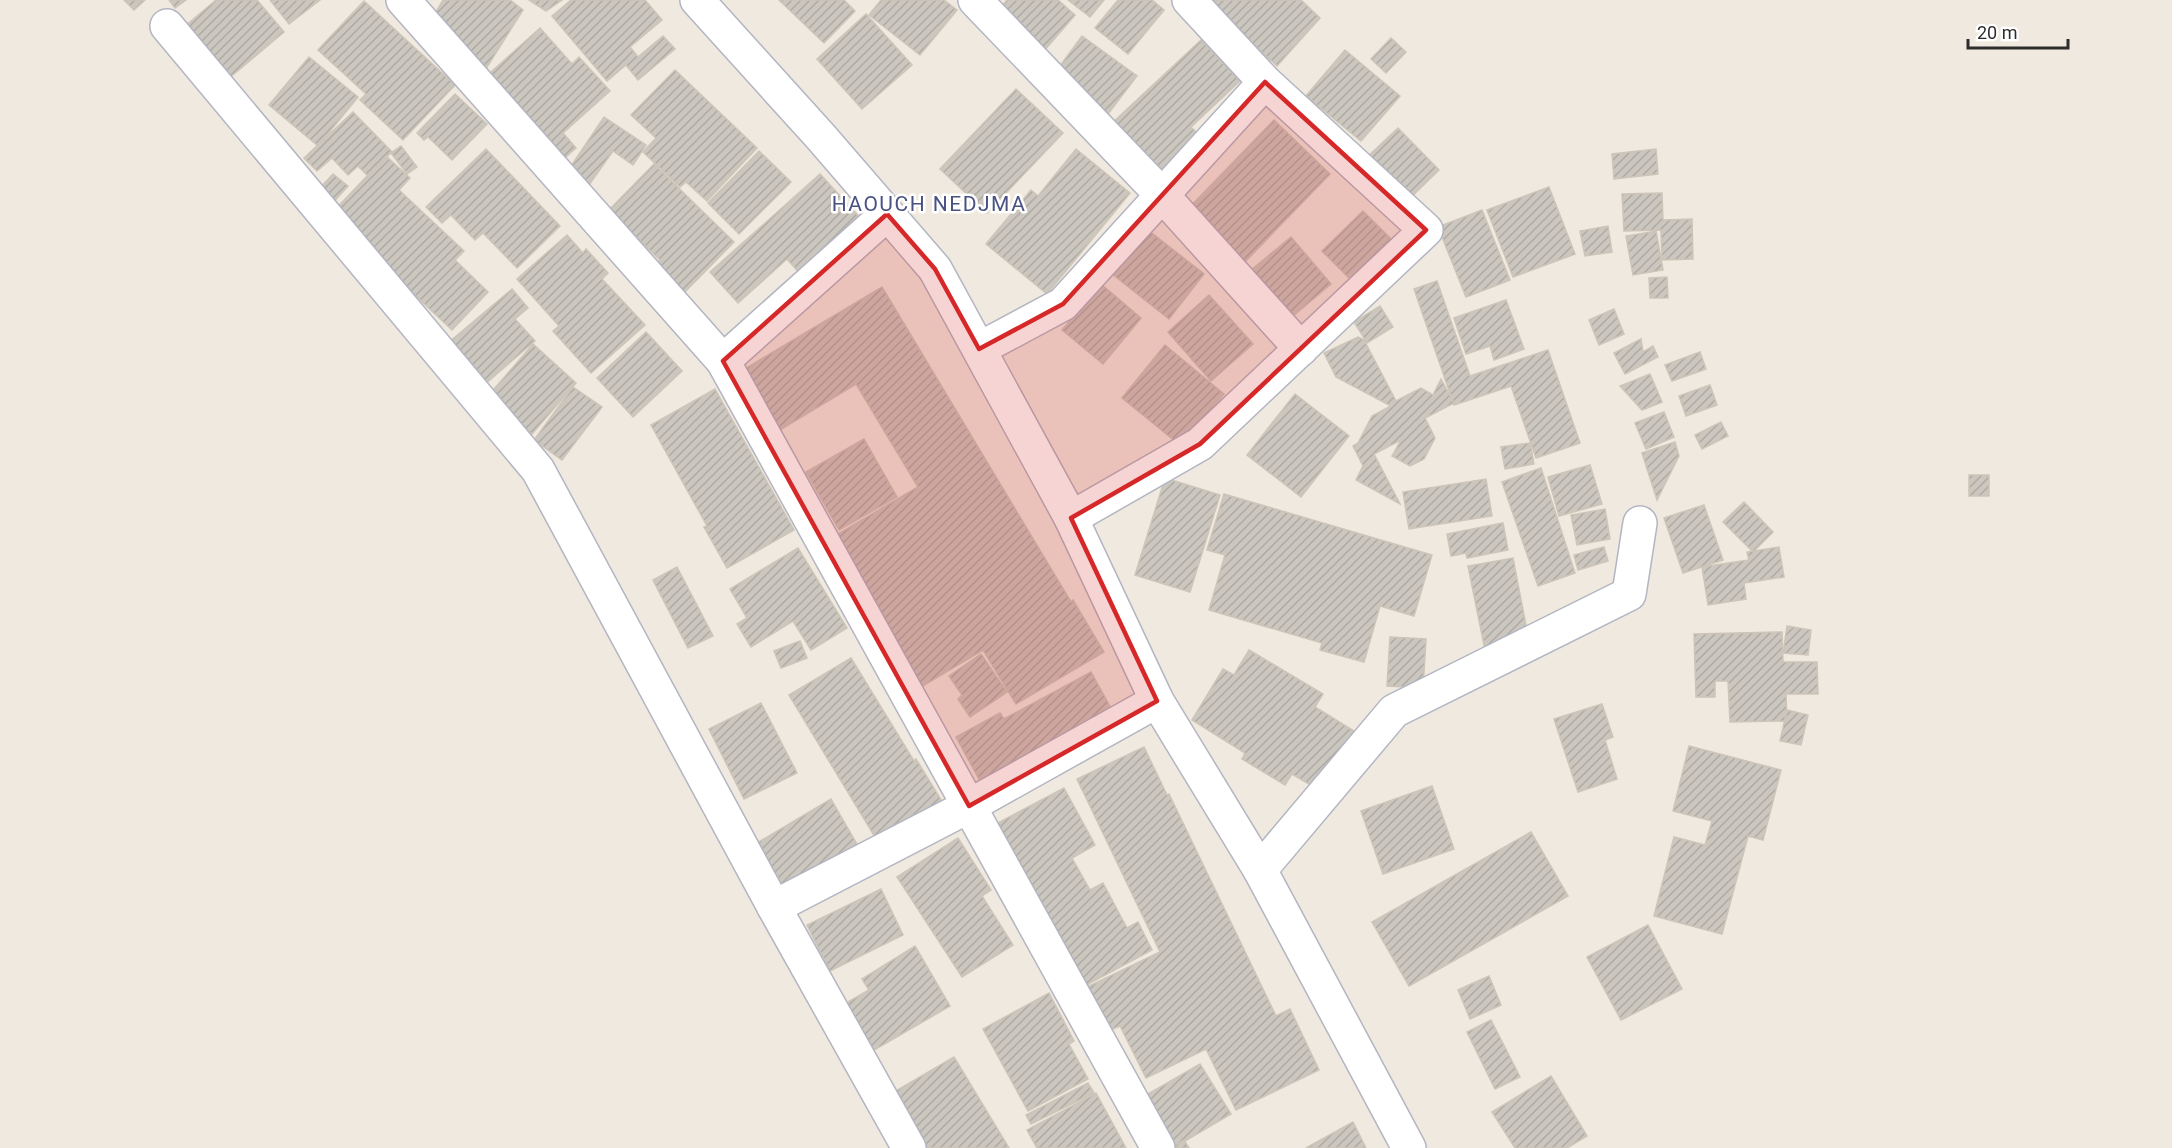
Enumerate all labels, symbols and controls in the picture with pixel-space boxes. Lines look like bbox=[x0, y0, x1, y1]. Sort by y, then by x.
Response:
scale bar bbox=[1968, 12, 2068, 50]
text: 20 m bbox=[1977, 22, 2017, 43]
district label: HAOUCH NEDJMA bbox=[832, 192, 1026, 216]

